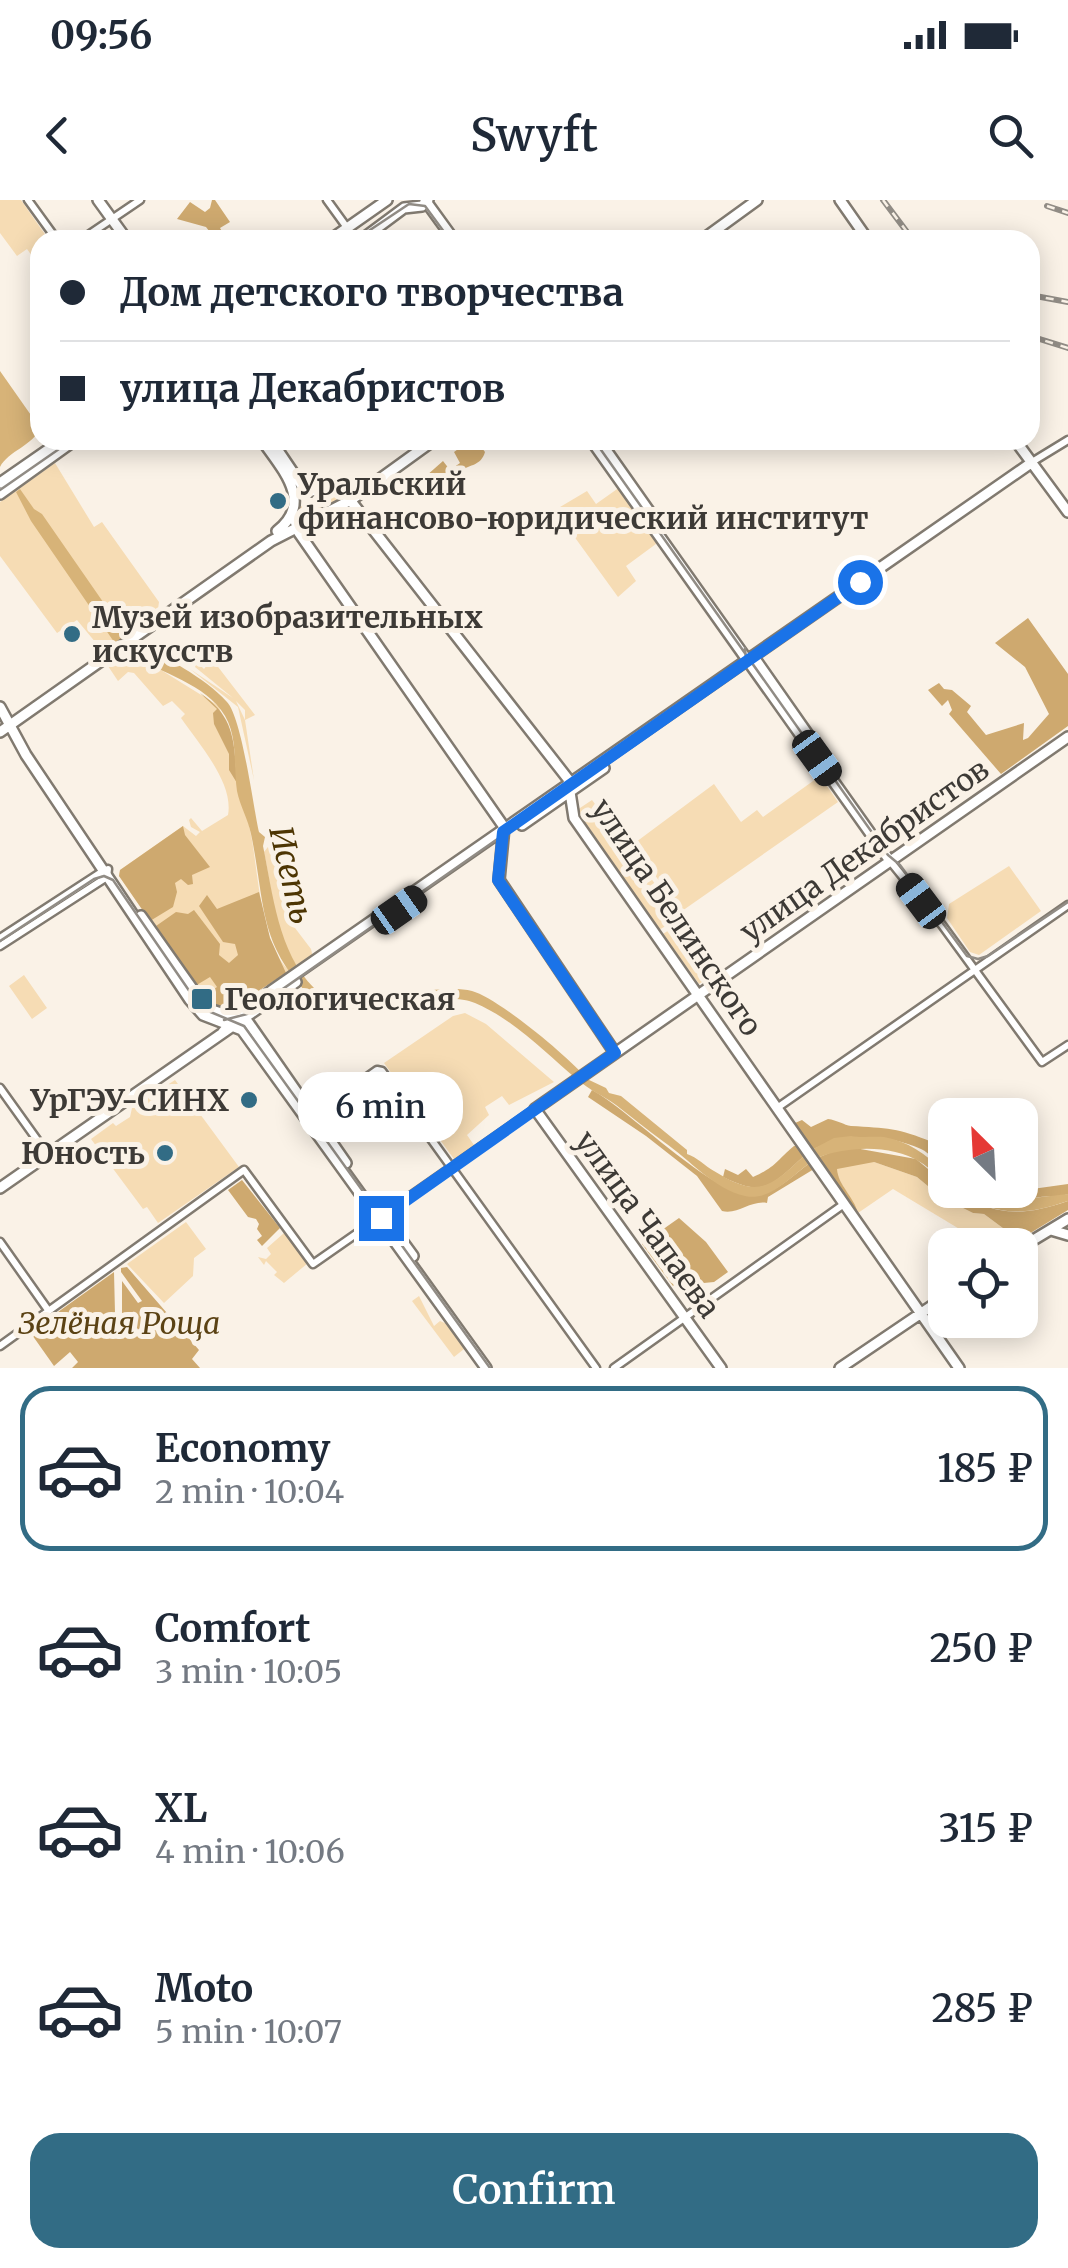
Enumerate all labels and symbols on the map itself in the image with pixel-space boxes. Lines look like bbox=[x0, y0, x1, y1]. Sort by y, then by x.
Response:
place label: Уральский финансово-юридический институт bbox=[297, 465, 868, 537]
marker: Уральский финансово-юридический институт bbox=[267, 490, 289, 512]
route start bbox=[838, 560, 883, 605]
place label: Музей изобразительных искусств bbox=[92, 598, 483, 670]
marker: Музей изобразительных искусств bbox=[61, 623, 83, 645]
car bbox=[787, 725, 847, 791]
street label: улица Декабристов bbox=[732, 750, 996, 950]
street label: улица Белинского bbox=[583, 791, 771, 1043]
water label: Исеть bbox=[260, 822, 322, 928]
car bbox=[891, 868, 951, 934]
car bbox=[366, 881, 432, 939]
place label: Геологическая bbox=[224, 980, 455, 1018]
marker: Геологическая bbox=[189, 986, 215, 1012]
callout: 6 min bbox=[298, 1073, 464, 1143]
place label: УрГЭУ-СИНХ bbox=[30, 1081, 229, 1119]
marker: УрГЭУ-СИНХ bbox=[238, 1089, 260, 1111]
north arrow bbox=[928, 1098, 1038, 1208]
street label: улица Чапаева bbox=[567, 1123, 729, 1325]
place label: Юность bbox=[21, 1134, 145, 1172]
marker: Юность bbox=[154, 1142, 176, 1164]
route end bbox=[359, 1196, 404, 1241]
park label: Зелёная Роща bbox=[18, 1304, 220, 1342]

